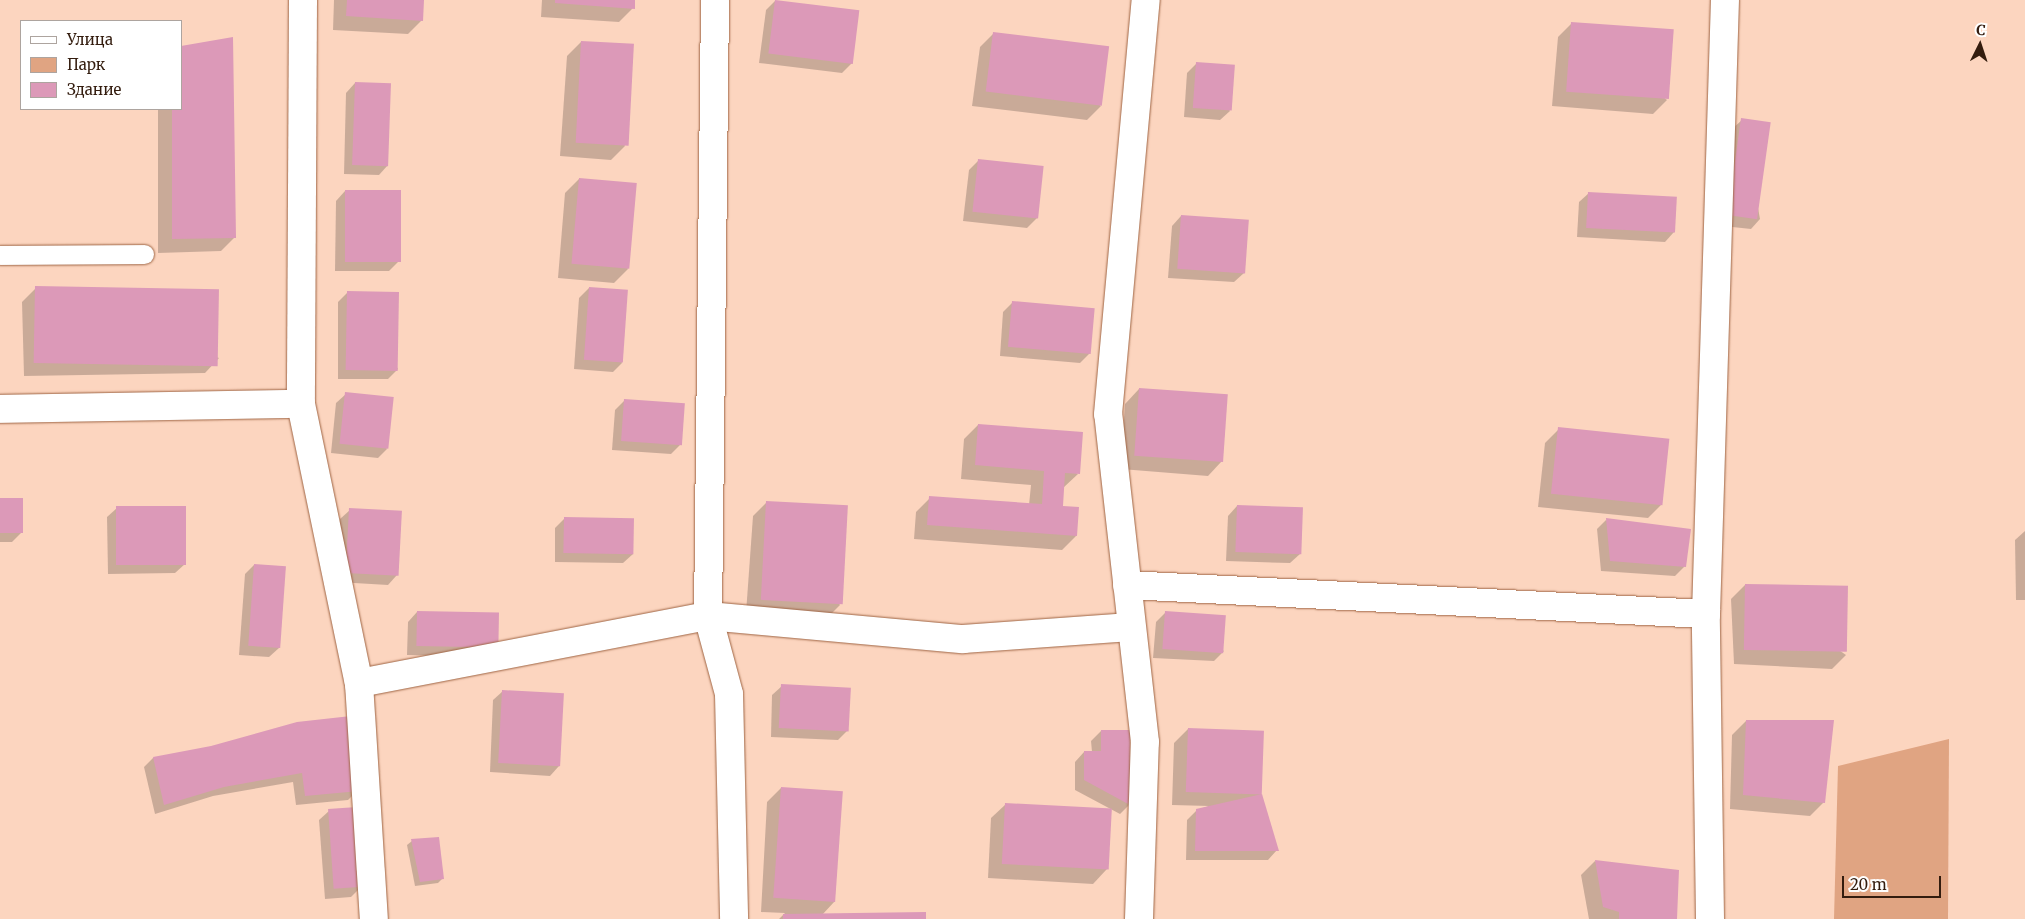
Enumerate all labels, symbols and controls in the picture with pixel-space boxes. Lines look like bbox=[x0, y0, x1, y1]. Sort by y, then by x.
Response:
legend bbox=[20, 20, 182, 110]
north arrow bbox=[1955, 20, 2005, 70]
text: С bbox=[1976, 21, 1986, 39]
text: Улица bbox=[67, 30, 113, 49]
text: Парк bbox=[67, 55, 105, 74]
text: Здание bbox=[67, 80, 121, 99]
scale bar bbox=[1845, 866, 1944, 898]
text: 20 m bbox=[1850, 875, 1887, 894]

